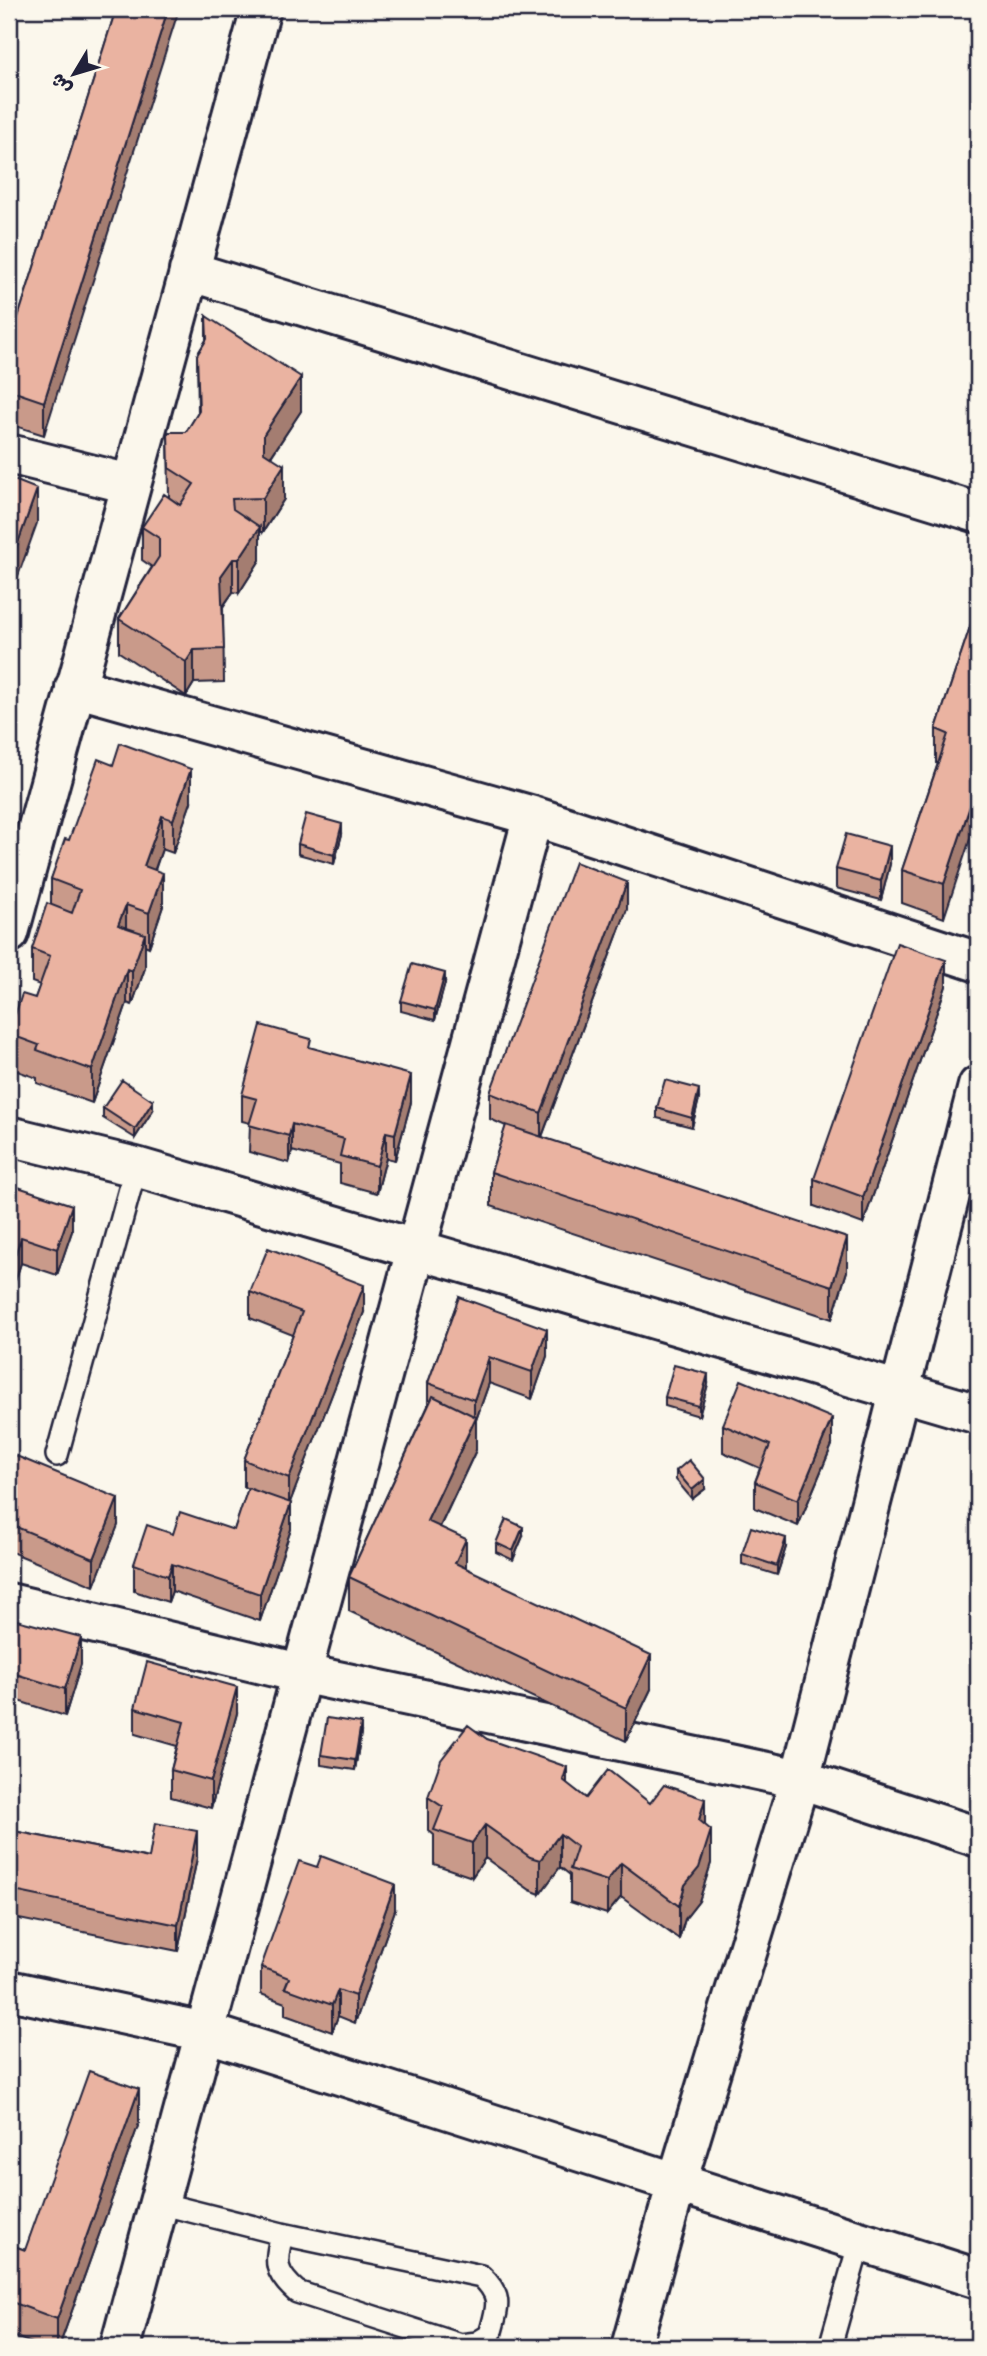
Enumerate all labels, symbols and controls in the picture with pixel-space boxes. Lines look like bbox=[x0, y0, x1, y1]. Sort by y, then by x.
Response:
north arrow bbox=[38, 38, 108, 108]
text: ش bbox=[42, 66, 80, 103]

